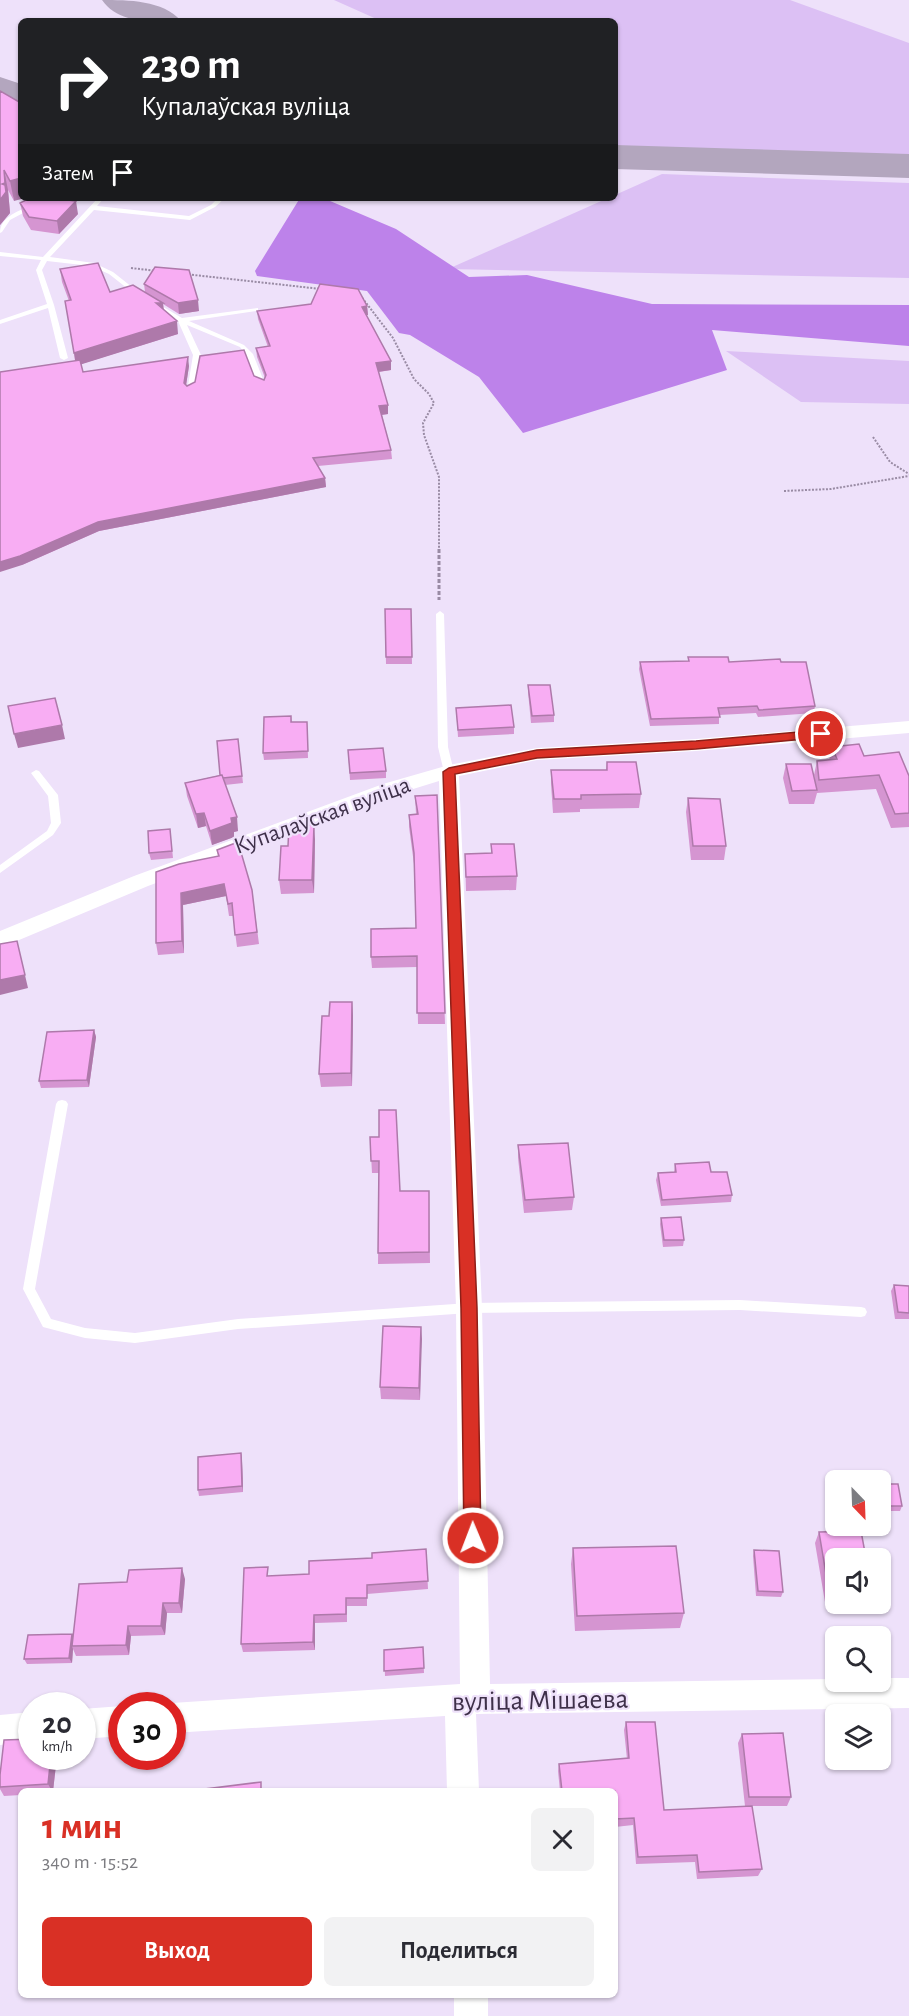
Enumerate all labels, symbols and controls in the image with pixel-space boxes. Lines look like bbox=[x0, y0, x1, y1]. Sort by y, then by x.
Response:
icon: right bbox=[42, 42, 120, 120]
text: 230 m bbox=[141, 44, 241, 86]
text: Купалаўская вуліца bbox=[141, 93, 350, 120]
icon: arrive bbox=[106, 156, 139, 189]
text: Затем bbox=[42, 162, 94, 184]
pin bbox=[795, 708, 846, 759]
icon: arrive bbox=[804, 717, 837, 750]
street label: Купалаўская вуліца bbox=[231, 773, 414, 859]
north arrow bbox=[825, 1470, 891, 1536]
map controls bbox=[825, 1470, 891, 1770]
position arrow bbox=[441, 1506, 505, 1570]
button: sound bbox=[825, 1548, 891, 1614]
button: search bbox=[825, 1626, 891, 1692]
street label: вуліца Мішаева bbox=[451, 1685, 629, 1717]
speed limit sign: 30 bbox=[108, 1692, 186, 1770]
button: layers bbox=[825, 1704, 891, 1770]
text: 20 bbox=[42, 1709, 72, 1739]
text: km/h bbox=[42, 1739, 72, 1754]
button: close bbox=[531, 1808, 594, 1871]
text: 1 мин bbox=[42, 1809, 122, 1845]
text: 340 m · 15:52 bbox=[42, 1852, 138, 1872]
button: Выход bbox=[42, 1917, 312, 1986]
button: Поделиться bbox=[324, 1917, 594, 1986]

